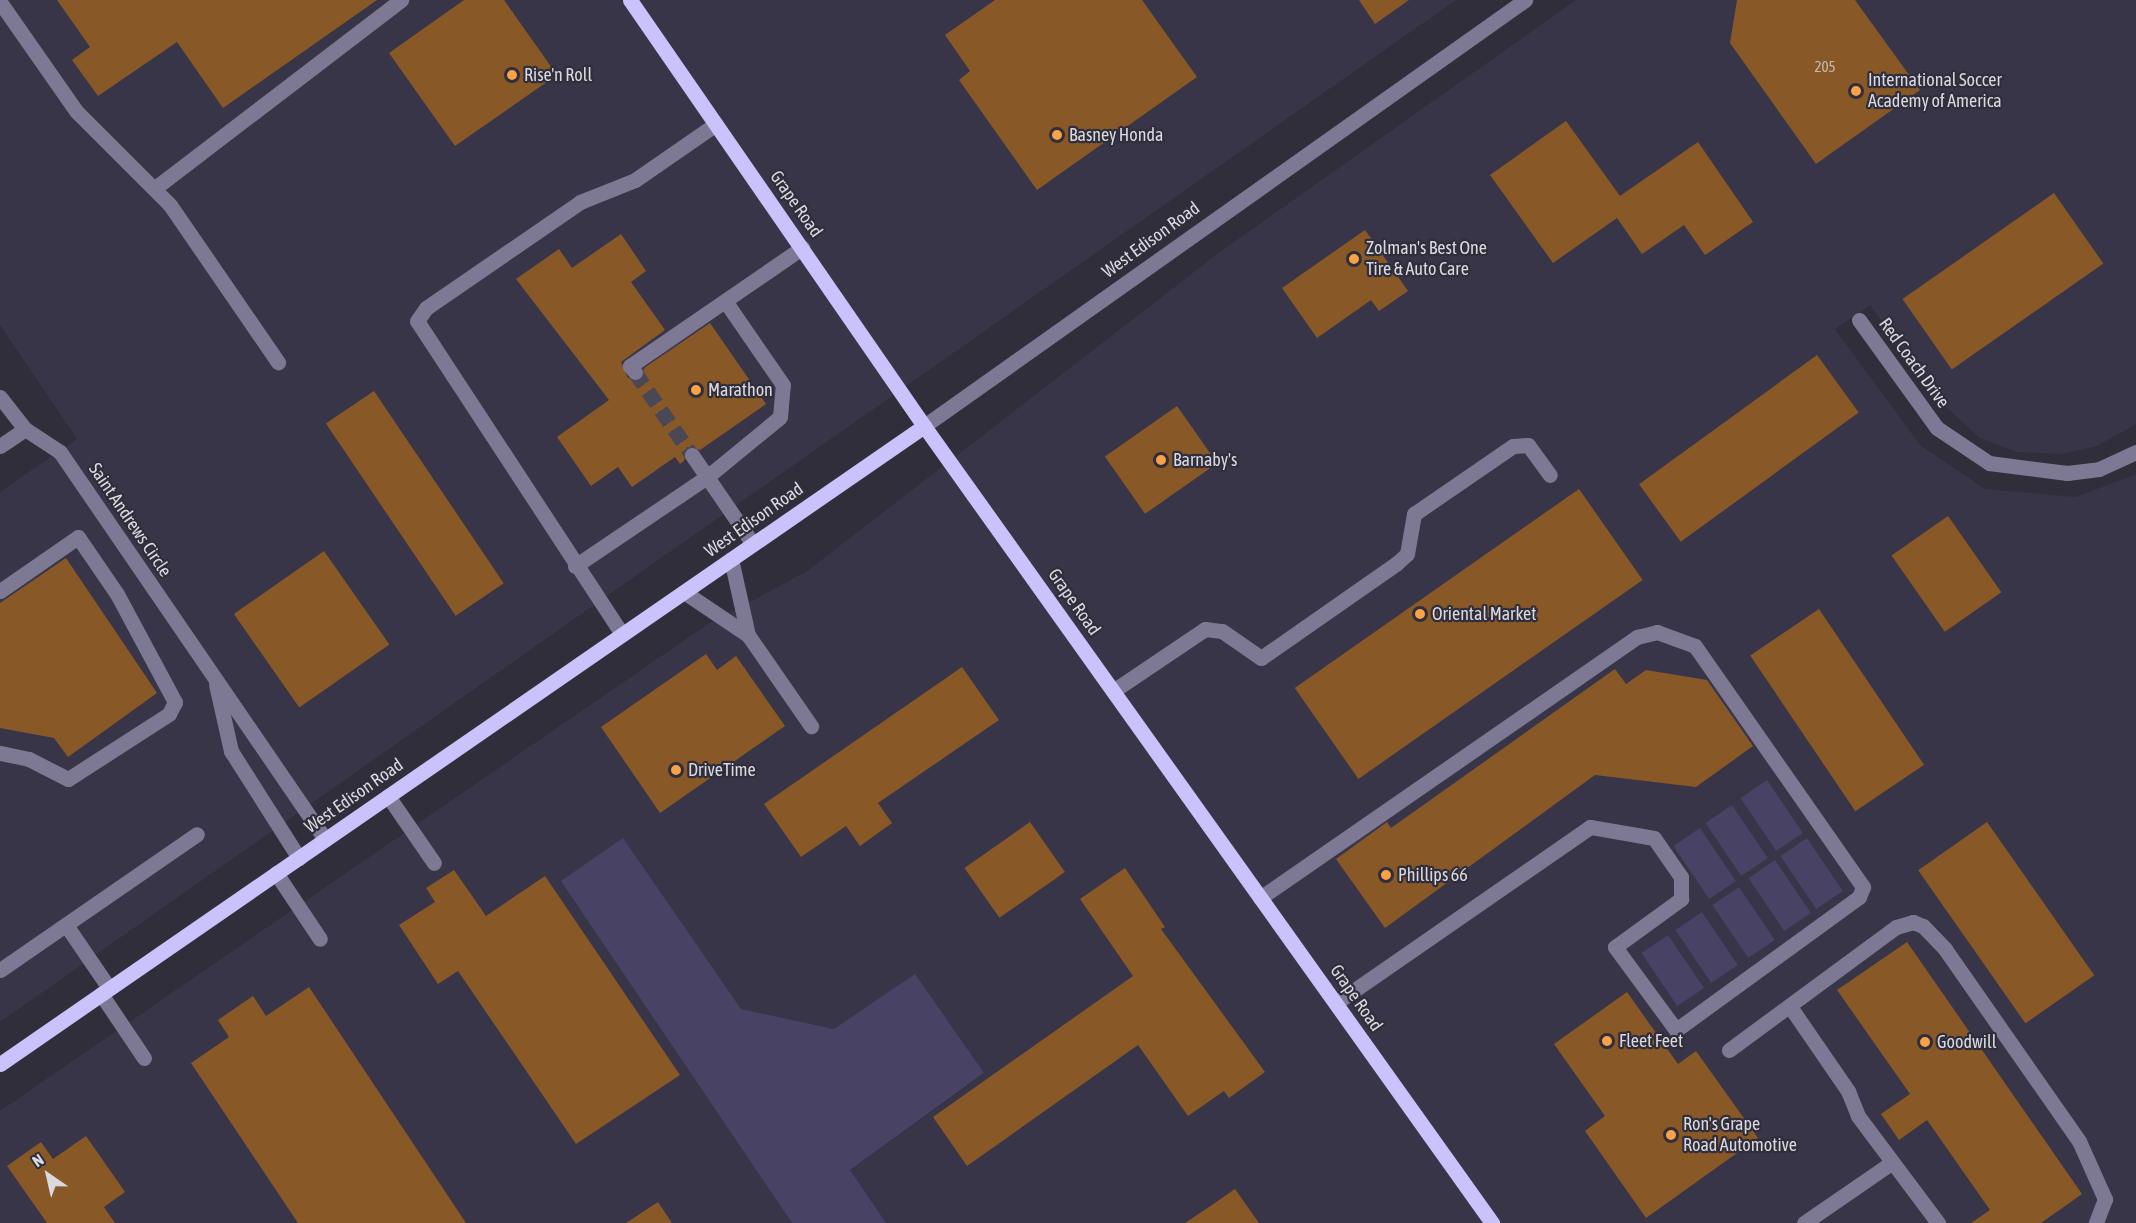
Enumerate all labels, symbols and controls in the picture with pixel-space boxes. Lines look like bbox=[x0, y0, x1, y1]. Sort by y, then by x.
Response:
house number: 205 bbox=[1814, 58, 1836, 76]
place label: Rise'n Roll bbox=[524, 64, 592, 86]
marker: Rise'n Roll bbox=[505, 68, 519, 82]
place label: International Soccer Academy of America bbox=[1868, 70, 2002, 112]
marker: International Soccer Academy of America bbox=[1849, 84, 1863, 98]
place label: Basney Honda bbox=[1069, 124, 1163, 146]
marker: Basney Honda bbox=[1050, 128, 1064, 142]
street label: Grape Road bbox=[765, 167, 827, 241]
street label: West Edison Road bbox=[1098, 197, 1204, 283]
place label: Zolman's Best One Tire & Auto Care bbox=[1366, 238, 1487, 280]
marker: Zolman's Best One Tire & Auto Care bbox=[1347, 252, 1361, 266]
street label: Red Coach Drive bbox=[1874, 314, 1954, 412]
place label: Marathon bbox=[708, 379, 773, 401]
marker: Marathon bbox=[689, 383, 703, 397]
place label: Barnaby's bbox=[1173, 449, 1237, 471]
marker: Barnaby's bbox=[1154, 453, 1168, 467]
street label: Saint Andrews Circle bbox=[84, 459, 176, 581]
street label: West Edison Road bbox=[701, 478, 807, 562]
street label: Grape Road bbox=[1043, 565, 1105, 639]
place label: Oriental Market bbox=[1432, 603, 1536, 625]
marker: Oriental Market bbox=[1413, 607, 1427, 621]
street label: West Edison Road bbox=[301, 754, 407, 838]
place label: DriveTime bbox=[688, 759, 756, 781]
marker: DriveTime bbox=[669, 763, 683, 777]
place label: Phillips 66 bbox=[1398, 864, 1468, 886]
marker: Phillips 66 bbox=[1379, 868, 1393, 882]
street label: Grape Road bbox=[1325, 961, 1387, 1035]
place label: Fleet Feet bbox=[1619, 1030, 1683, 1052]
place label: Goodwill bbox=[1937, 1031, 1996, 1053]
marker: Fleet Feet bbox=[1600, 1034, 1614, 1048]
marker: Goodwill bbox=[1918, 1035, 1932, 1049]
place label: Ron's Grape Road Automotive bbox=[1683, 1114, 1797, 1156]
marker: Ron's Grape Road Automotive bbox=[1664, 1128, 1678, 1142]
north arrow bbox=[18, 1145, 78, 1205]
text: N bbox=[29, 1150, 47, 1170]

